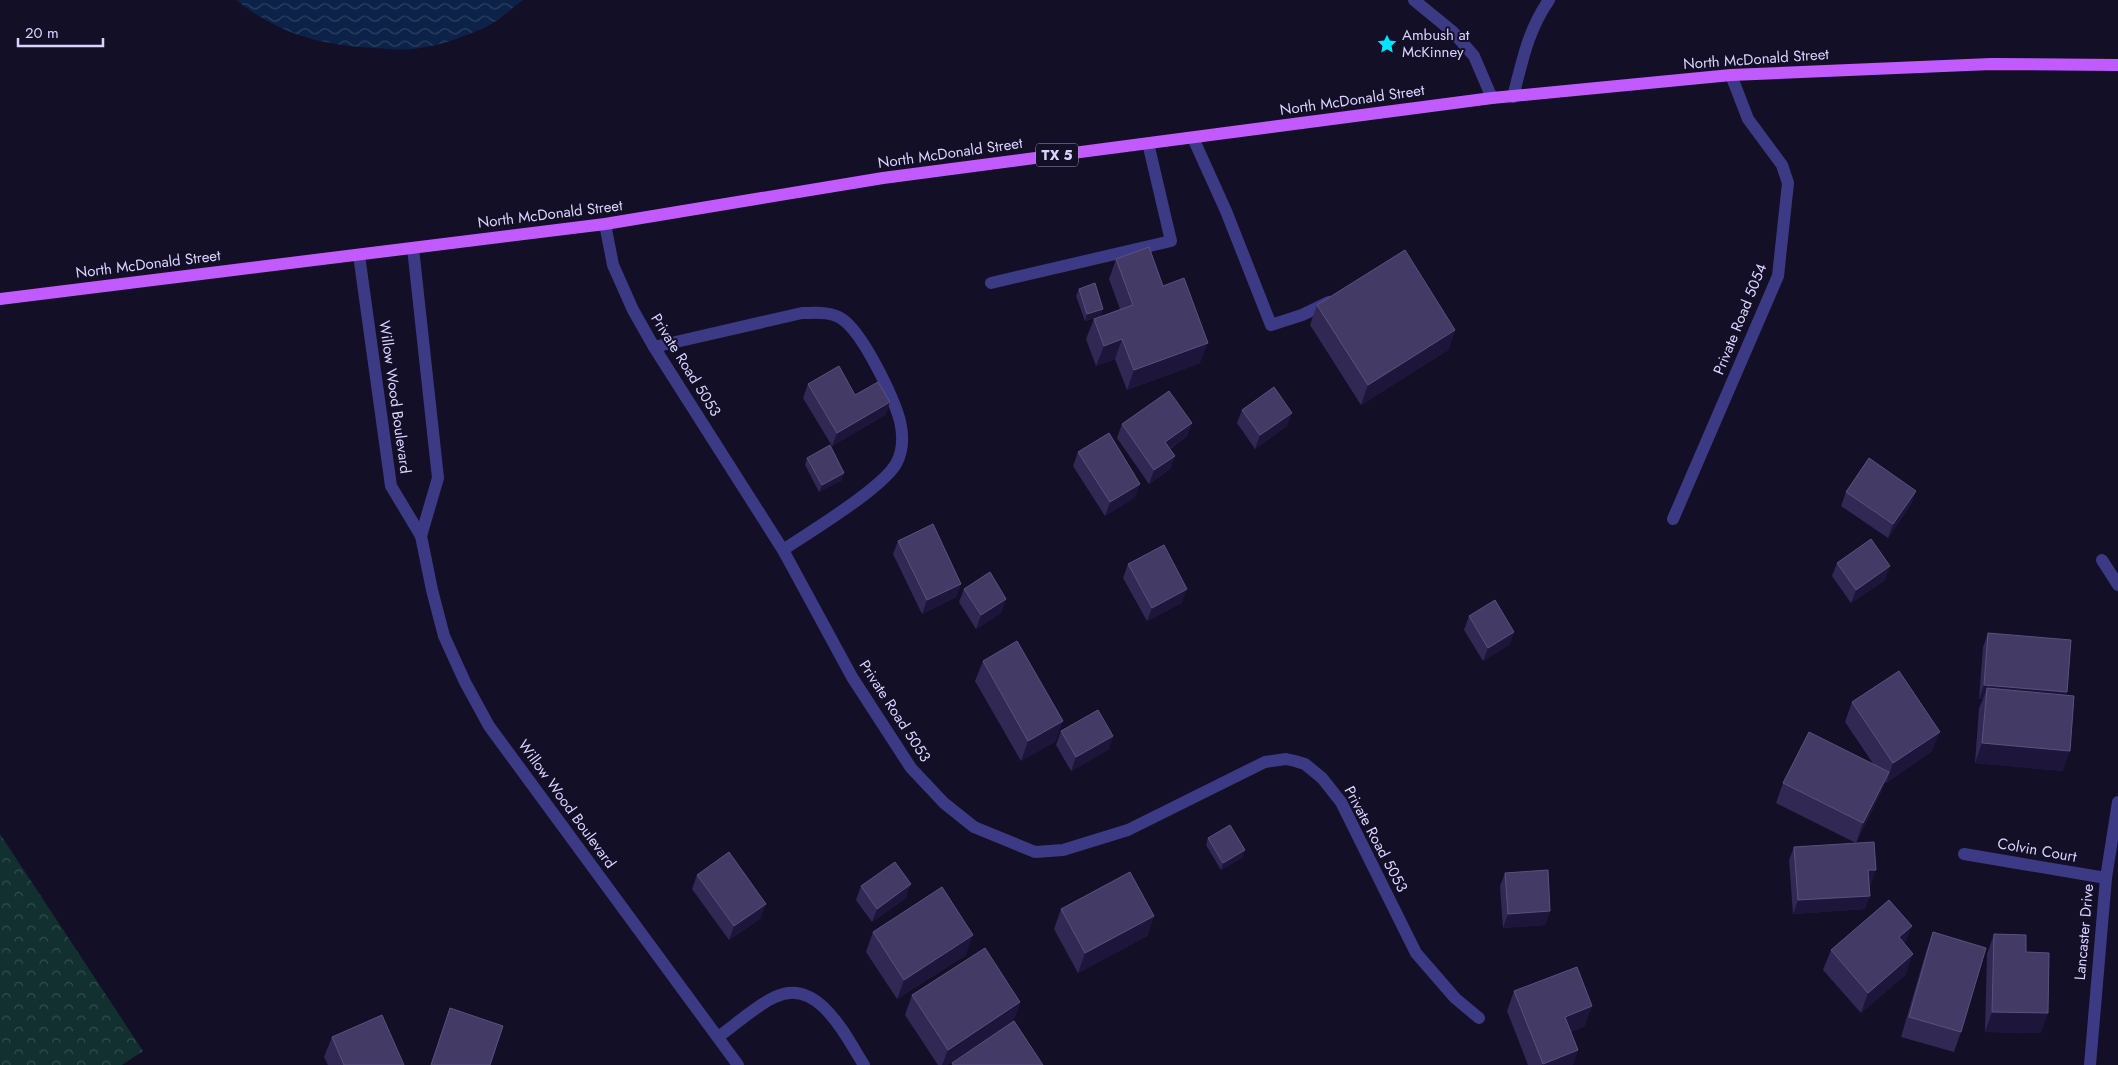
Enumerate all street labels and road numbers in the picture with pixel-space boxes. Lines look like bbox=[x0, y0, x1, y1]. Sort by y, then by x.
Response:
street label: North McDonald Street bbox=[1682, 43, 1830, 75]
street label: North McDonald Street bbox=[1278, 79, 1426, 121]
street label: North McDonald Street bbox=[876, 132, 1024, 174]
road number: TX 5 bbox=[1036, 144, 1078, 166]
street label: North McDonald Street bbox=[476, 194, 624, 234]
street label: North McDonald Street bbox=[74, 244, 222, 284]
street label: Private Road 5054 bbox=[1708, 260, 1772, 378]
street label: Private Road 5053 bbox=[646, 309, 726, 421]
street label: Willow Wood Boulevard bbox=[373, 319, 417, 475]
street label: Private Road 5053 bbox=[854, 656, 936, 766]
street label: Willow Wood Boulevard bbox=[513, 735, 621, 873]
street label: Private Road 5053 bbox=[1339, 782, 1413, 896]
street label: Colvin Court bbox=[1996, 832, 2079, 868]
street label: Lancaster Drive bbox=[2069, 883, 2099, 981]

